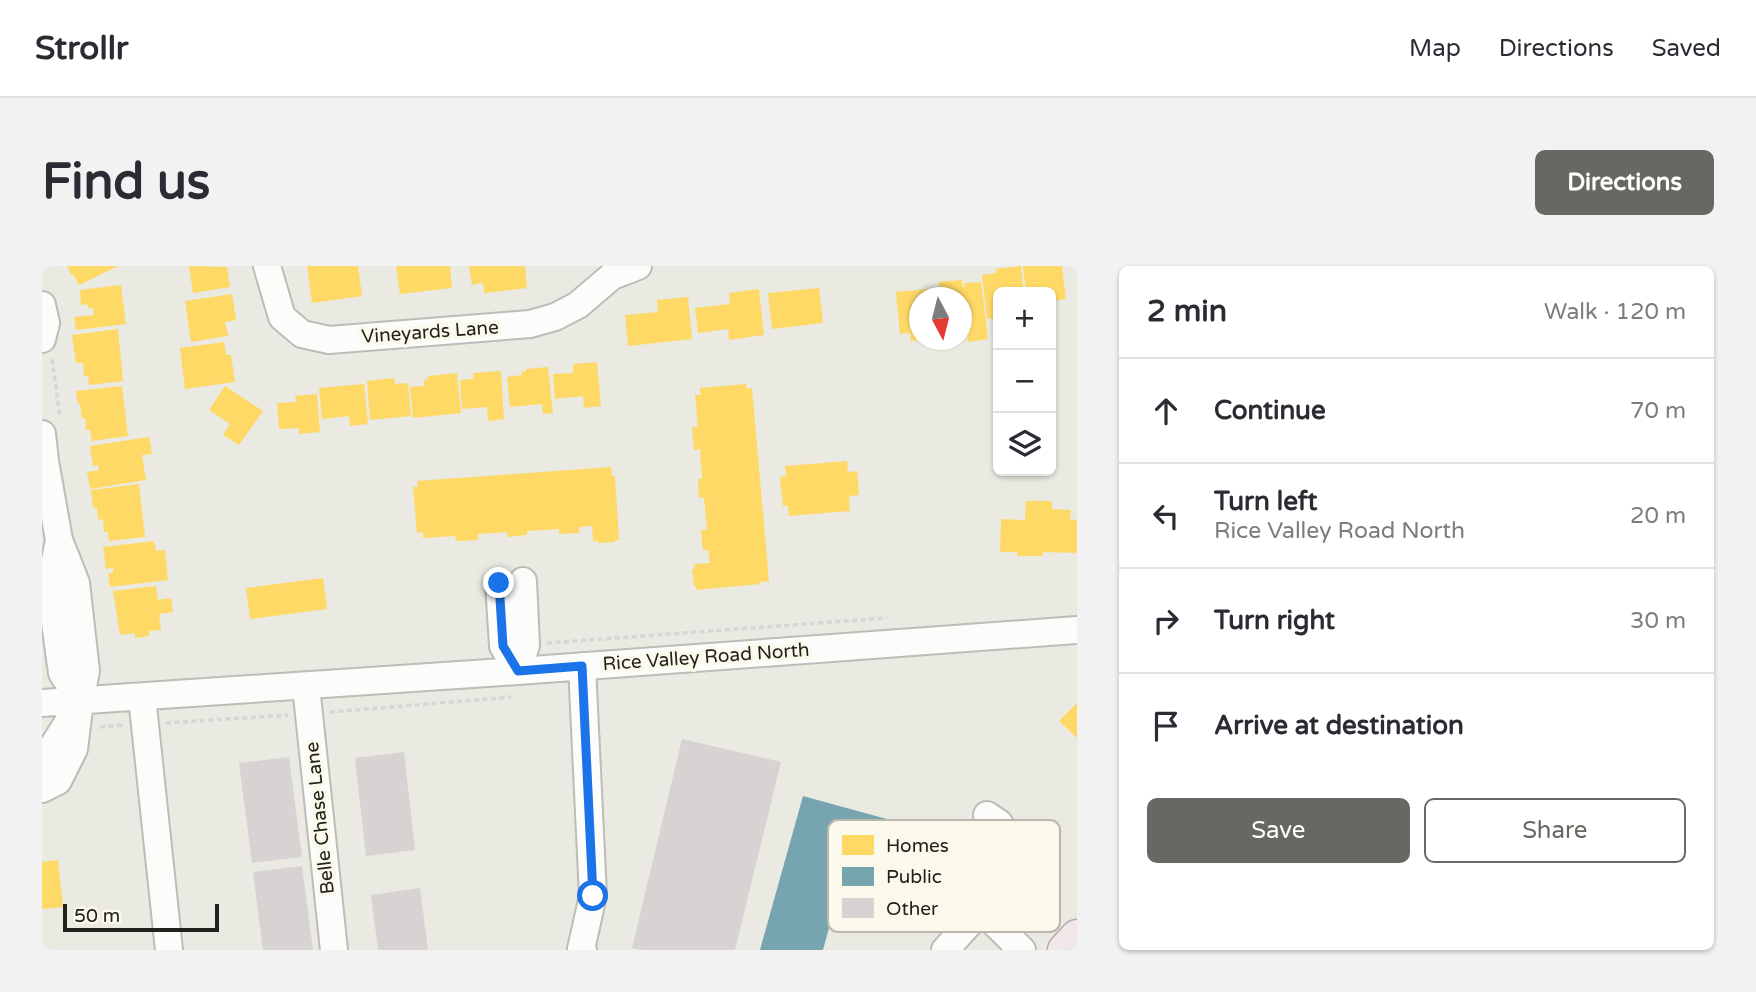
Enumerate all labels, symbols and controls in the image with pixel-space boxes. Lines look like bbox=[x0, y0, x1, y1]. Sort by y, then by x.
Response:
text: Strollr bbox=[35, 29, 129, 68]
text: Map bbox=[1409, 34, 1461, 63]
text: Directions bbox=[1499, 34, 1614, 63]
text: Saved bbox=[1652, 34, 1721, 63]
button: Directions bbox=[1535, 150, 1714, 215]
text: Find us bbox=[42, 153, 210, 212]
north arrow bbox=[909, 287, 972, 350]
map controls bbox=[993, 287, 1056, 476]
button: + bbox=[993, 287, 1056, 350]
text: 2 min bbox=[1147, 293, 1227, 330]
text: Walk · 120 m bbox=[1544, 298, 1686, 326]
street label: Vineyards Lane bbox=[361, 316, 499, 348]
button: − bbox=[993, 350, 1056, 413]
icon: ahead bbox=[1147, 392, 1185, 430]
text: Continue bbox=[1214, 395, 1326, 426]
text: 70 m bbox=[1630, 397, 1686, 425]
button: layers bbox=[993, 413, 1056, 476]
text: Turn left bbox=[1214, 486, 1317, 517]
icon: left bbox=[1147, 497, 1185, 535]
text: 20 m bbox=[1630, 502, 1686, 530]
text: Rice Valley Road North bbox=[1214, 517, 1465, 545]
route end bbox=[483, 567, 514, 598]
icon: right bbox=[1147, 602, 1185, 640]
text: Turn right bbox=[1214, 605, 1335, 636]
text: 30 m bbox=[1630, 607, 1686, 635]
street label: Rice Valley Road North bbox=[602, 639, 810, 675]
icon: arrive bbox=[1147, 707, 1185, 745]
text: Arrive at destination bbox=[1214, 710, 1464, 741]
street label: Belle Chase Lane bbox=[301, 741, 339, 895]
button: Save bbox=[1147, 798, 1410, 863]
button: Share bbox=[1424, 798, 1686, 863]
legend bbox=[828, 820, 1060, 932]
text: Homes bbox=[886, 835, 949, 857]
text: Public bbox=[886, 866, 942, 888]
route start bbox=[577, 880, 608, 911]
text: Other bbox=[886, 898, 939, 920]
scale bar bbox=[63, 901, 219, 933]
text: 50 m bbox=[74, 905, 120, 927]

